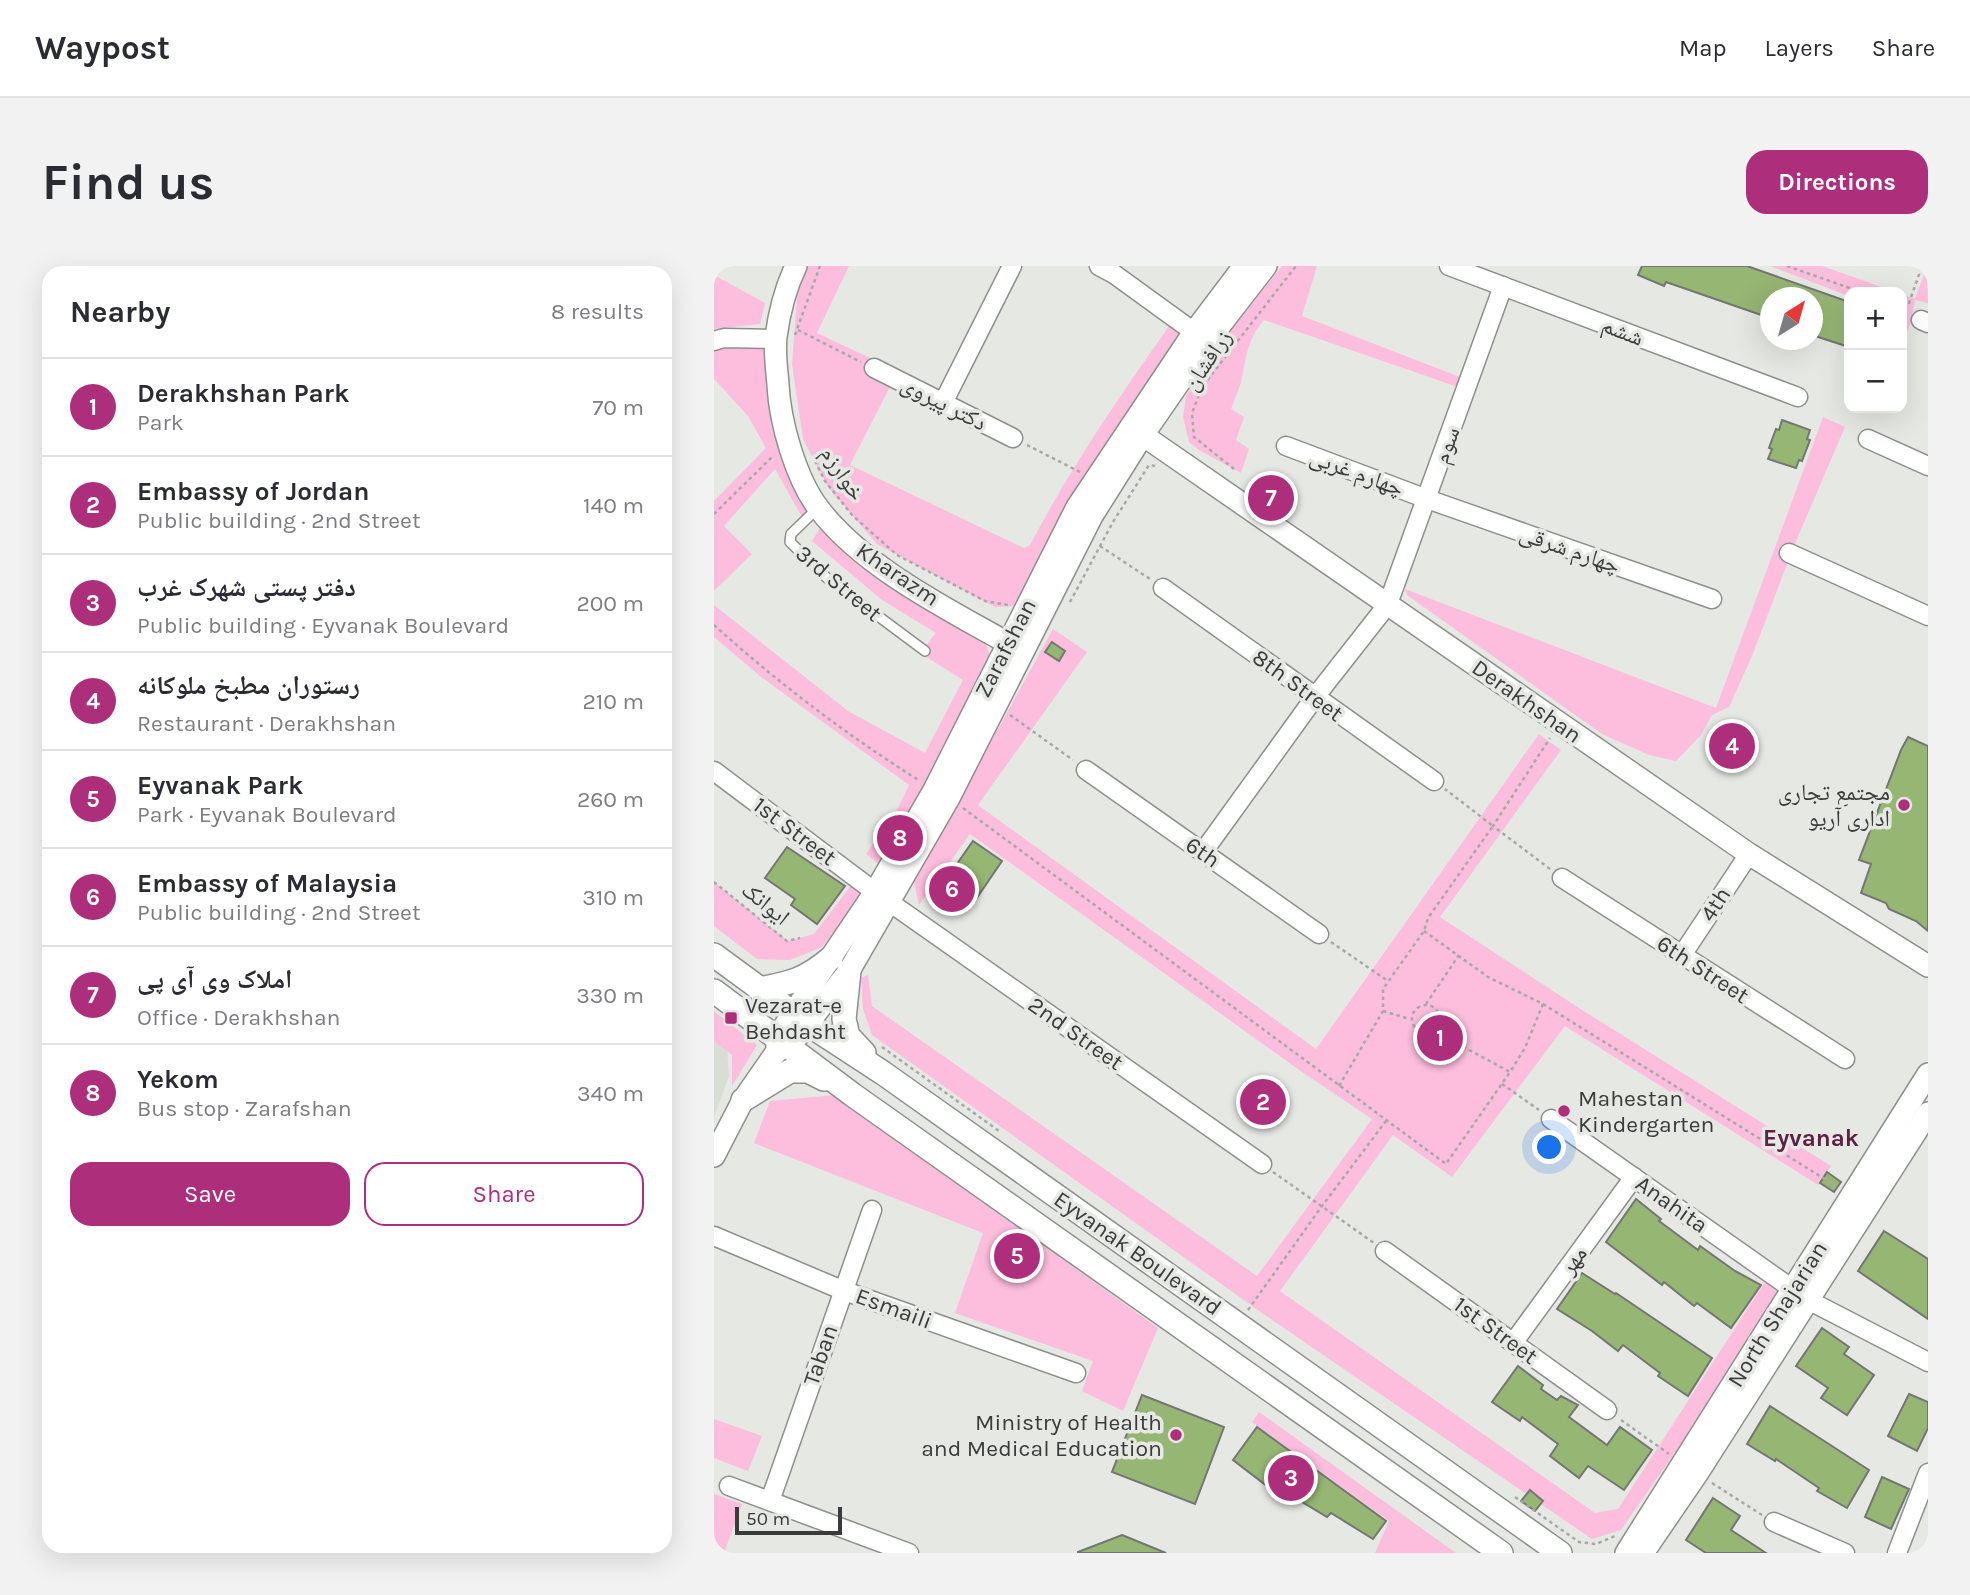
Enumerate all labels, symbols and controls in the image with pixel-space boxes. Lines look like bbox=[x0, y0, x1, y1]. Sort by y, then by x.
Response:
text: Waypost bbox=[35, 29, 170, 67]
text: Map bbox=[1679, 34, 1727, 62]
text: Layers bbox=[1765, 34, 1834, 62]
text: Share bbox=[1872, 34, 1935, 62]
button: Directions bbox=[1746, 150, 1928, 214]
text: Find us bbox=[42, 154, 214, 211]
north arrow bbox=[1760, 287, 1823, 350]
map controls bbox=[1844, 287, 1907, 413]
button: + bbox=[1844, 287, 1907, 350]
text: Nearby bbox=[70, 294, 170, 330]
text: 8 results bbox=[551, 298, 644, 325]
street label: ششم bbox=[1597, 311, 1648, 354]
street label: زرافشان bbox=[1177, 325, 1237, 396]
button: − bbox=[1844, 350, 1907, 413]
street label: دکتر پیروی bbox=[896, 370, 991, 437]
text: Derakhshan Park bbox=[137, 378, 349, 409]
text: 1 bbox=[89, 394, 97, 421]
text: 70 m bbox=[593, 394, 644, 421]
text: Park bbox=[137, 409, 184, 436]
street label: سوم bbox=[1427, 423, 1467, 468]
street label: خوارزم bbox=[813, 441, 871, 507]
street label: چهارم غربی bbox=[1306, 443, 1407, 504]
pin: 7 bbox=[1248, 472, 1294, 524]
text: Embassy of Jordan bbox=[137, 476, 369, 507]
text: 2 bbox=[86, 492, 100, 519]
text: 140 m bbox=[583, 492, 644, 519]
text: Public building · 2nd Street bbox=[137, 507, 421, 534]
street label: چهارم شرقی bbox=[1515, 520, 1624, 581]
street label: Kharazm bbox=[851, 537, 944, 612]
street label: 3rd Street bbox=[790, 540, 888, 627]
text: دفتر پستی شهرک غرب bbox=[137, 572, 356, 603]
text: 3 bbox=[86, 590, 100, 617]
text: 200 m bbox=[576, 590, 644, 617]
street label: Zarafshan bbox=[969, 594, 1042, 702]
text: Public building · Eyvanak Boulevard bbox=[137, 612, 509, 639]
street label: 8th Street bbox=[1247, 644, 1349, 727]
street label: Derakhshan bbox=[1467, 654, 1587, 749]
text: رستوران مطبخ ملوکانه bbox=[137, 670, 360, 701]
text: 4 bbox=[86, 688, 100, 715]
text: 210 m bbox=[582, 688, 644, 715]
text: Restaurant · Derakhshan bbox=[137, 710, 396, 737]
pin: 4 bbox=[1709, 720, 1755, 772]
text: Eyvanak Park bbox=[137, 770, 303, 801]
place label: مجتمع تجاری اداری آريو bbox=[1778, 779, 1890, 832]
text: 5 bbox=[86, 786, 100, 813]
text: 260 m bbox=[577, 786, 644, 813]
street label: 1st Street bbox=[748, 791, 842, 872]
marker: مجتمع تجاری اداری آريو bbox=[1896, 797, 1912, 813]
text: Park · Eyvanak Boulevard bbox=[137, 801, 397, 828]
pin: 8 bbox=[877, 812, 923, 864]
street label: 6th bbox=[1180, 831, 1225, 874]
pin: 6 bbox=[929, 863, 975, 915]
text: Embassy of Malaysia bbox=[137, 868, 397, 899]
street label: ایوانک bbox=[736, 876, 795, 931]
street label: 4th bbox=[1694, 882, 1736, 926]
text: 6 bbox=[86, 884, 100, 911]
text: 310 m bbox=[582, 884, 644, 911]
text: Public building · 2nd Street bbox=[137, 899, 421, 926]
street label: 6th Street bbox=[1652, 930, 1754, 1009]
text: املاک وی آی پی bbox=[137, 964, 292, 995]
text: 7 bbox=[87, 982, 99, 1009]
text: 330 m bbox=[576, 982, 644, 1009]
street label: 2nd Street bbox=[1023, 991, 1129, 1076]
place label: Vezarat-e Behdasht bbox=[745, 992, 846, 1045]
text: Office · Derakhshan bbox=[137, 1004, 341, 1031]
marker: Vezarat-e Behdasht bbox=[723, 1010, 739, 1026]
pin: 1 bbox=[1417, 1012, 1463, 1064]
text: Yekom bbox=[137, 1064, 219, 1095]
pin: 2 bbox=[1240, 1076, 1286, 1128]
text: 8 bbox=[86, 1080, 100, 1107]
text: 340 m bbox=[577, 1080, 644, 1107]
place label: Mahestan Kindergarten bbox=[1578, 1085, 1714, 1138]
text: Bus stop · Zarafshan bbox=[137, 1095, 352, 1122]
marker: Mahestan Kindergarten bbox=[1556, 1103, 1572, 1119]
district label: Eyvanak bbox=[1763, 1124, 1859, 1152]
your location bbox=[1532, 1130, 1566, 1164]
button: Save bbox=[70, 1162, 350, 1226]
button: Share bbox=[364, 1162, 644, 1226]
street label: Anahita bbox=[1630, 1170, 1713, 1239]
street label: Eyvanak Boulevard bbox=[1049, 1186, 1227, 1321]
pin: 5 bbox=[994, 1230, 1040, 1282]
street label: North Shajarian bbox=[1722, 1236, 1833, 1392]
street label: مهر bbox=[1554, 1241, 1593, 1281]
street label: Esmaili bbox=[852, 1282, 936, 1335]
street label: 1st Street bbox=[1449, 1291, 1543, 1370]
street label: Taban bbox=[798, 1321, 843, 1389]
place label: Ministry of Health and Medical Education bbox=[921, 1409, 1162, 1462]
marker: Ministry of Health and Medical Education bbox=[1168, 1427, 1184, 1443]
pin: 3 bbox=[1268, 1452, 1314, 1504]
scale bar bbox=[735, 1504, 842, 1536]
text: 50 m bbox=[746, 1508, 790, 1530]

